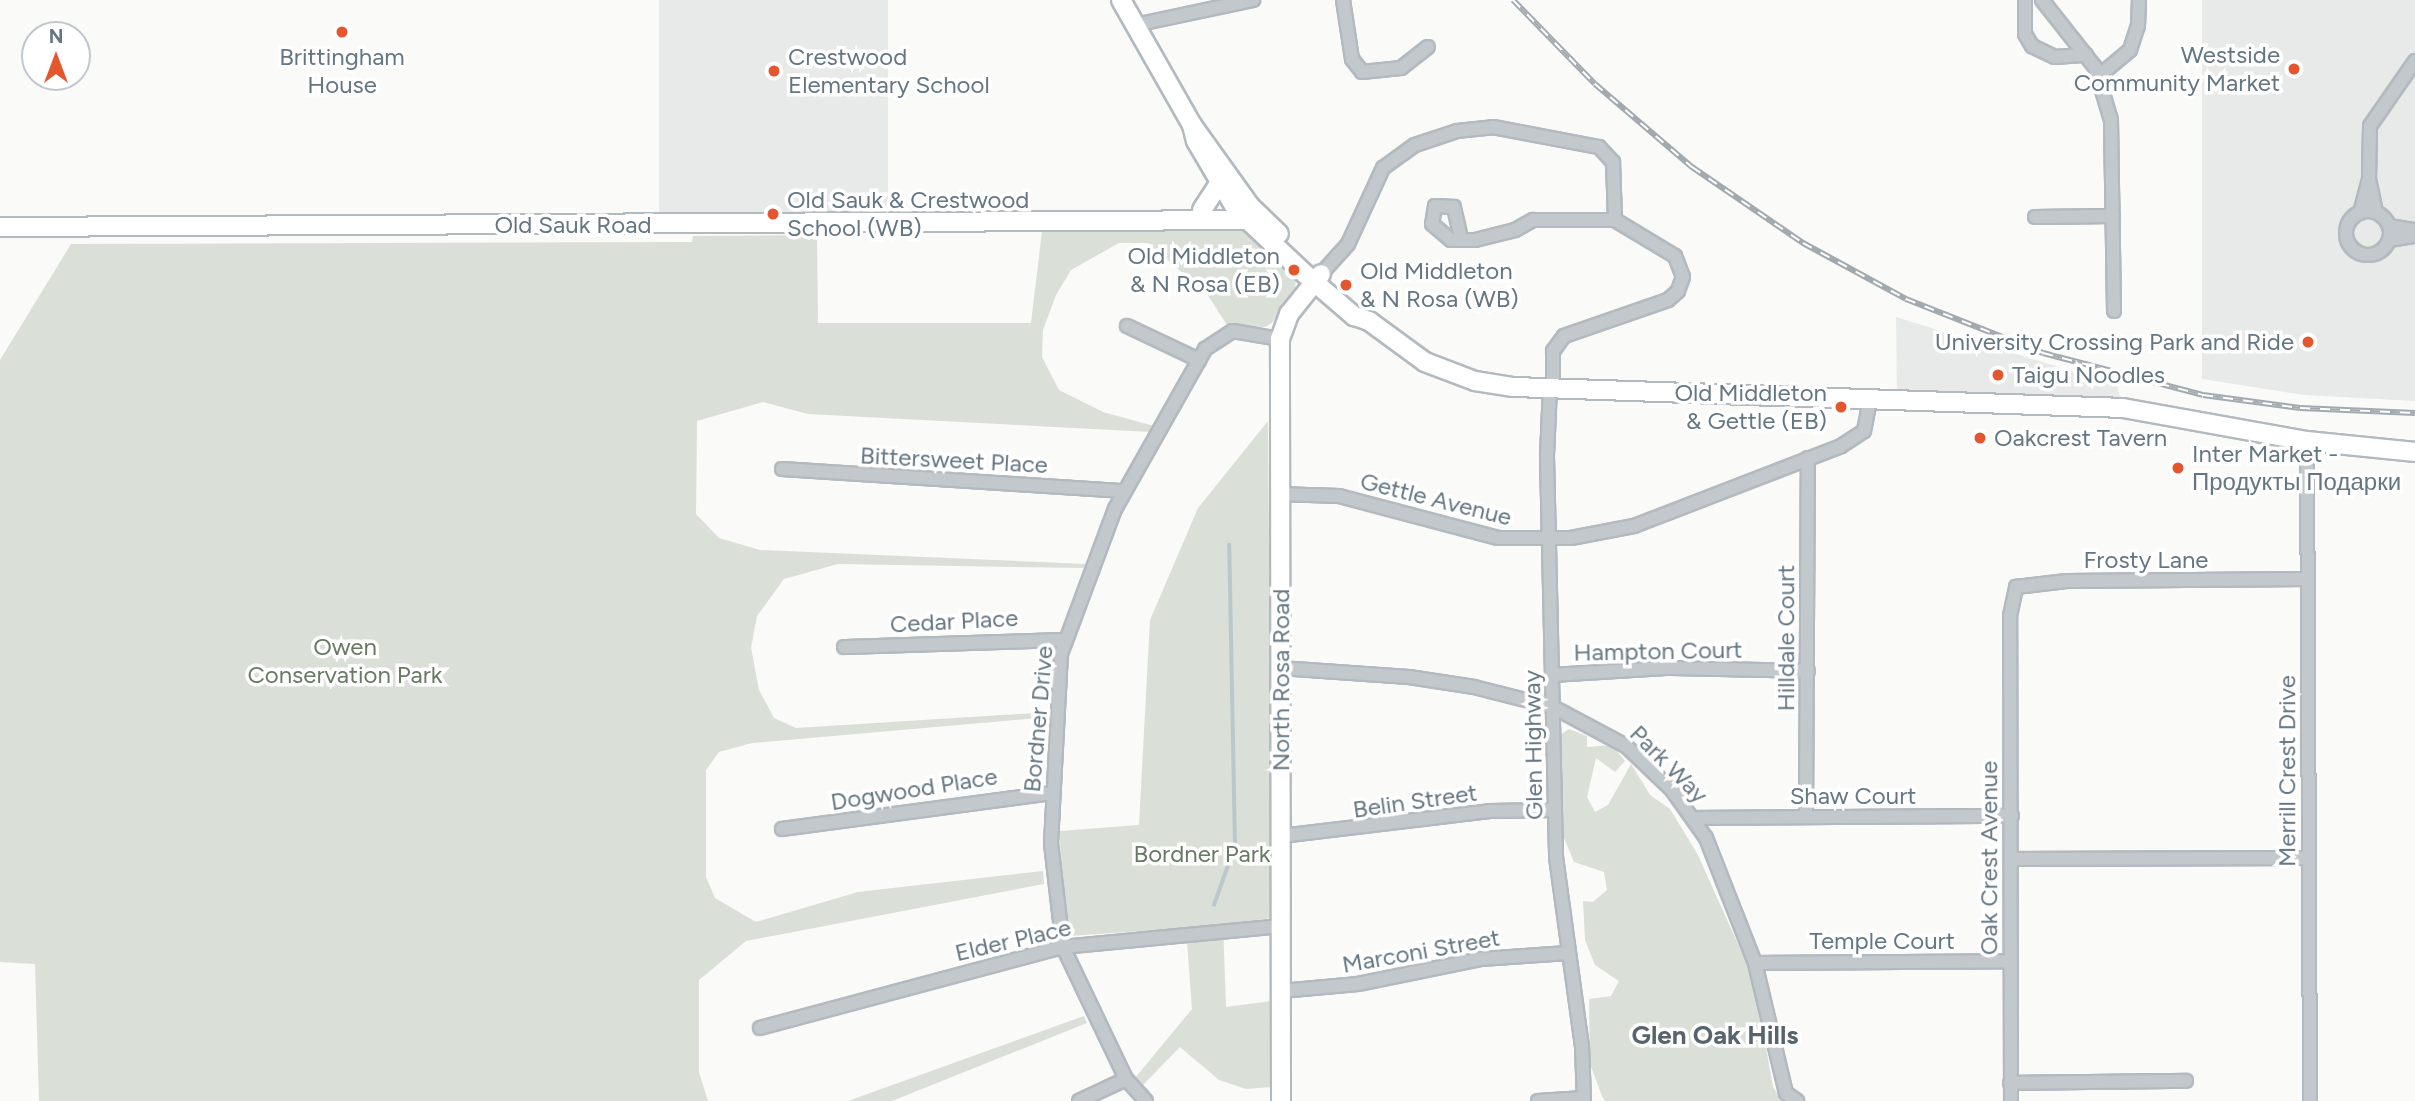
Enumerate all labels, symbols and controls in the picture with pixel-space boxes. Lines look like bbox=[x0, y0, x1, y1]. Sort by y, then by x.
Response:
north arrow bbox=[21, 21, 91, 91]
marker: Brittingham House bbox=[334, 24, 350, 40]
text: N bbox=[49, 25, 63, 48]
place label: Westside Community Market bbox=[2074, 41, 2280, 97]
place label: Brittingham House bbox=[279, 43, 405, 99]
place label: Crestwood Elementary School bbox=[788, 43, 990, 99]
marker: Westside Community Market bbox=[2286, 61, 2302, 77]
marker: Crestwood Elementary School bbox=[766, 63, 782, 79]
place label: Old Sauk & Crestwood School (WB) bbox=[787, 186, 1029, 242]
marker: Old Sauk & Crestwood School (WB) bbox=[765, 206, 781, 222]
street label: Old Sauk Road bbox=[494, 211, 652, 239]
place label: Old Middleton & N Rosa (EB) bbox=[1127, 242, 1280, 298]
place label: Old Middleton & N Rosa (WB) bbox=[1360, 257, 1519, 313]
marker: Old Middleton & N Rosa (EB) bbox=[1286, 262, 1302, 278]
marker: Old Middleton & N Rosa (WB) bbox=[1338, 277, 1354, 293]
place label: University Crossing Park and Ride bbox=[1935, 328, 2294, 356]
marker: University Crossing Park and Ride bbox=[2300, 334, 2316, 350]
place label: Taigu Noodles bbox=[2012, 361, 2165, 389]
marker: Taigu Noodles bbox=[1990, 367, 2006, 383]
place label: Old Middleton & Gettle (EB) bbox=[1674, 379, 1827, 435]
marker: Old Middleton & Gettle (EB) bbox=[1833, 399, 1849, 415]
place label: Oakcrest Tavern bbox=[1994, 424, 2167, 452]
marker: Oakcrest Tavern bbox=[1972, 430, 1988, 446]
place label: Inter Market - Продукты Подарки bbox=[2192, 440, 2401, 496]
street label: Bittersweet Place bbox=[859, 441, 1049, 479]
marker: Inter Market - Продукты Подарки bbox=[2170, 460, 2186, 476]
street label: Gettle Avenue bbox=[1357, 466, 1515, 532]
street label: Frosty Lane bbox=[2084, 546, 2208, 574]
street label: Hilldale Court bbox=[1772, 565, 1800, 711]
street label: North Rosa Road bbox=[1267, 589, 1295, 771]
street label: Cedar Place bbox=[889, 603, 1019, 639]
park label: Owen Conservation Park bbox=[248, 633, 442, 689]
street label: Hampton Court bbox=[1573, 635, 1743, 667]
street label: Bordner Drive bbox=[1017, 645, 1059, 793]
street label: Glen Highway bbox=[1517, 670, 1549, 820]
street label: Merrill Crest Drive bbox=[2273, 675, 2301, 867]
street label: Park Way bbox=[1624, 719, 1714, 809]
street label: Oak Crest Avenue bbox=[1975, 761, 2003, 955]
street label: Dogwood Place bbox=[829, 762, 999, 816]
street label: Belin Street bbox=[1351, 778, 1479, 824]
street label: Shaw Court bbox=[1790, 782, 1916, 810]
park label: Bordner Park bbox=[1134, 840, 1270, 868]
street label: Elder Place bbox=[952, 913, 1074, 967]
street label: Marconi Street bbox=[1340, 923, 1502, 979]
street label: Temple Court bbox=[1809, 927, 1955, 955]
district label: Glen Oak Hills bbox=[1632, 1020, 1798, 1052]

